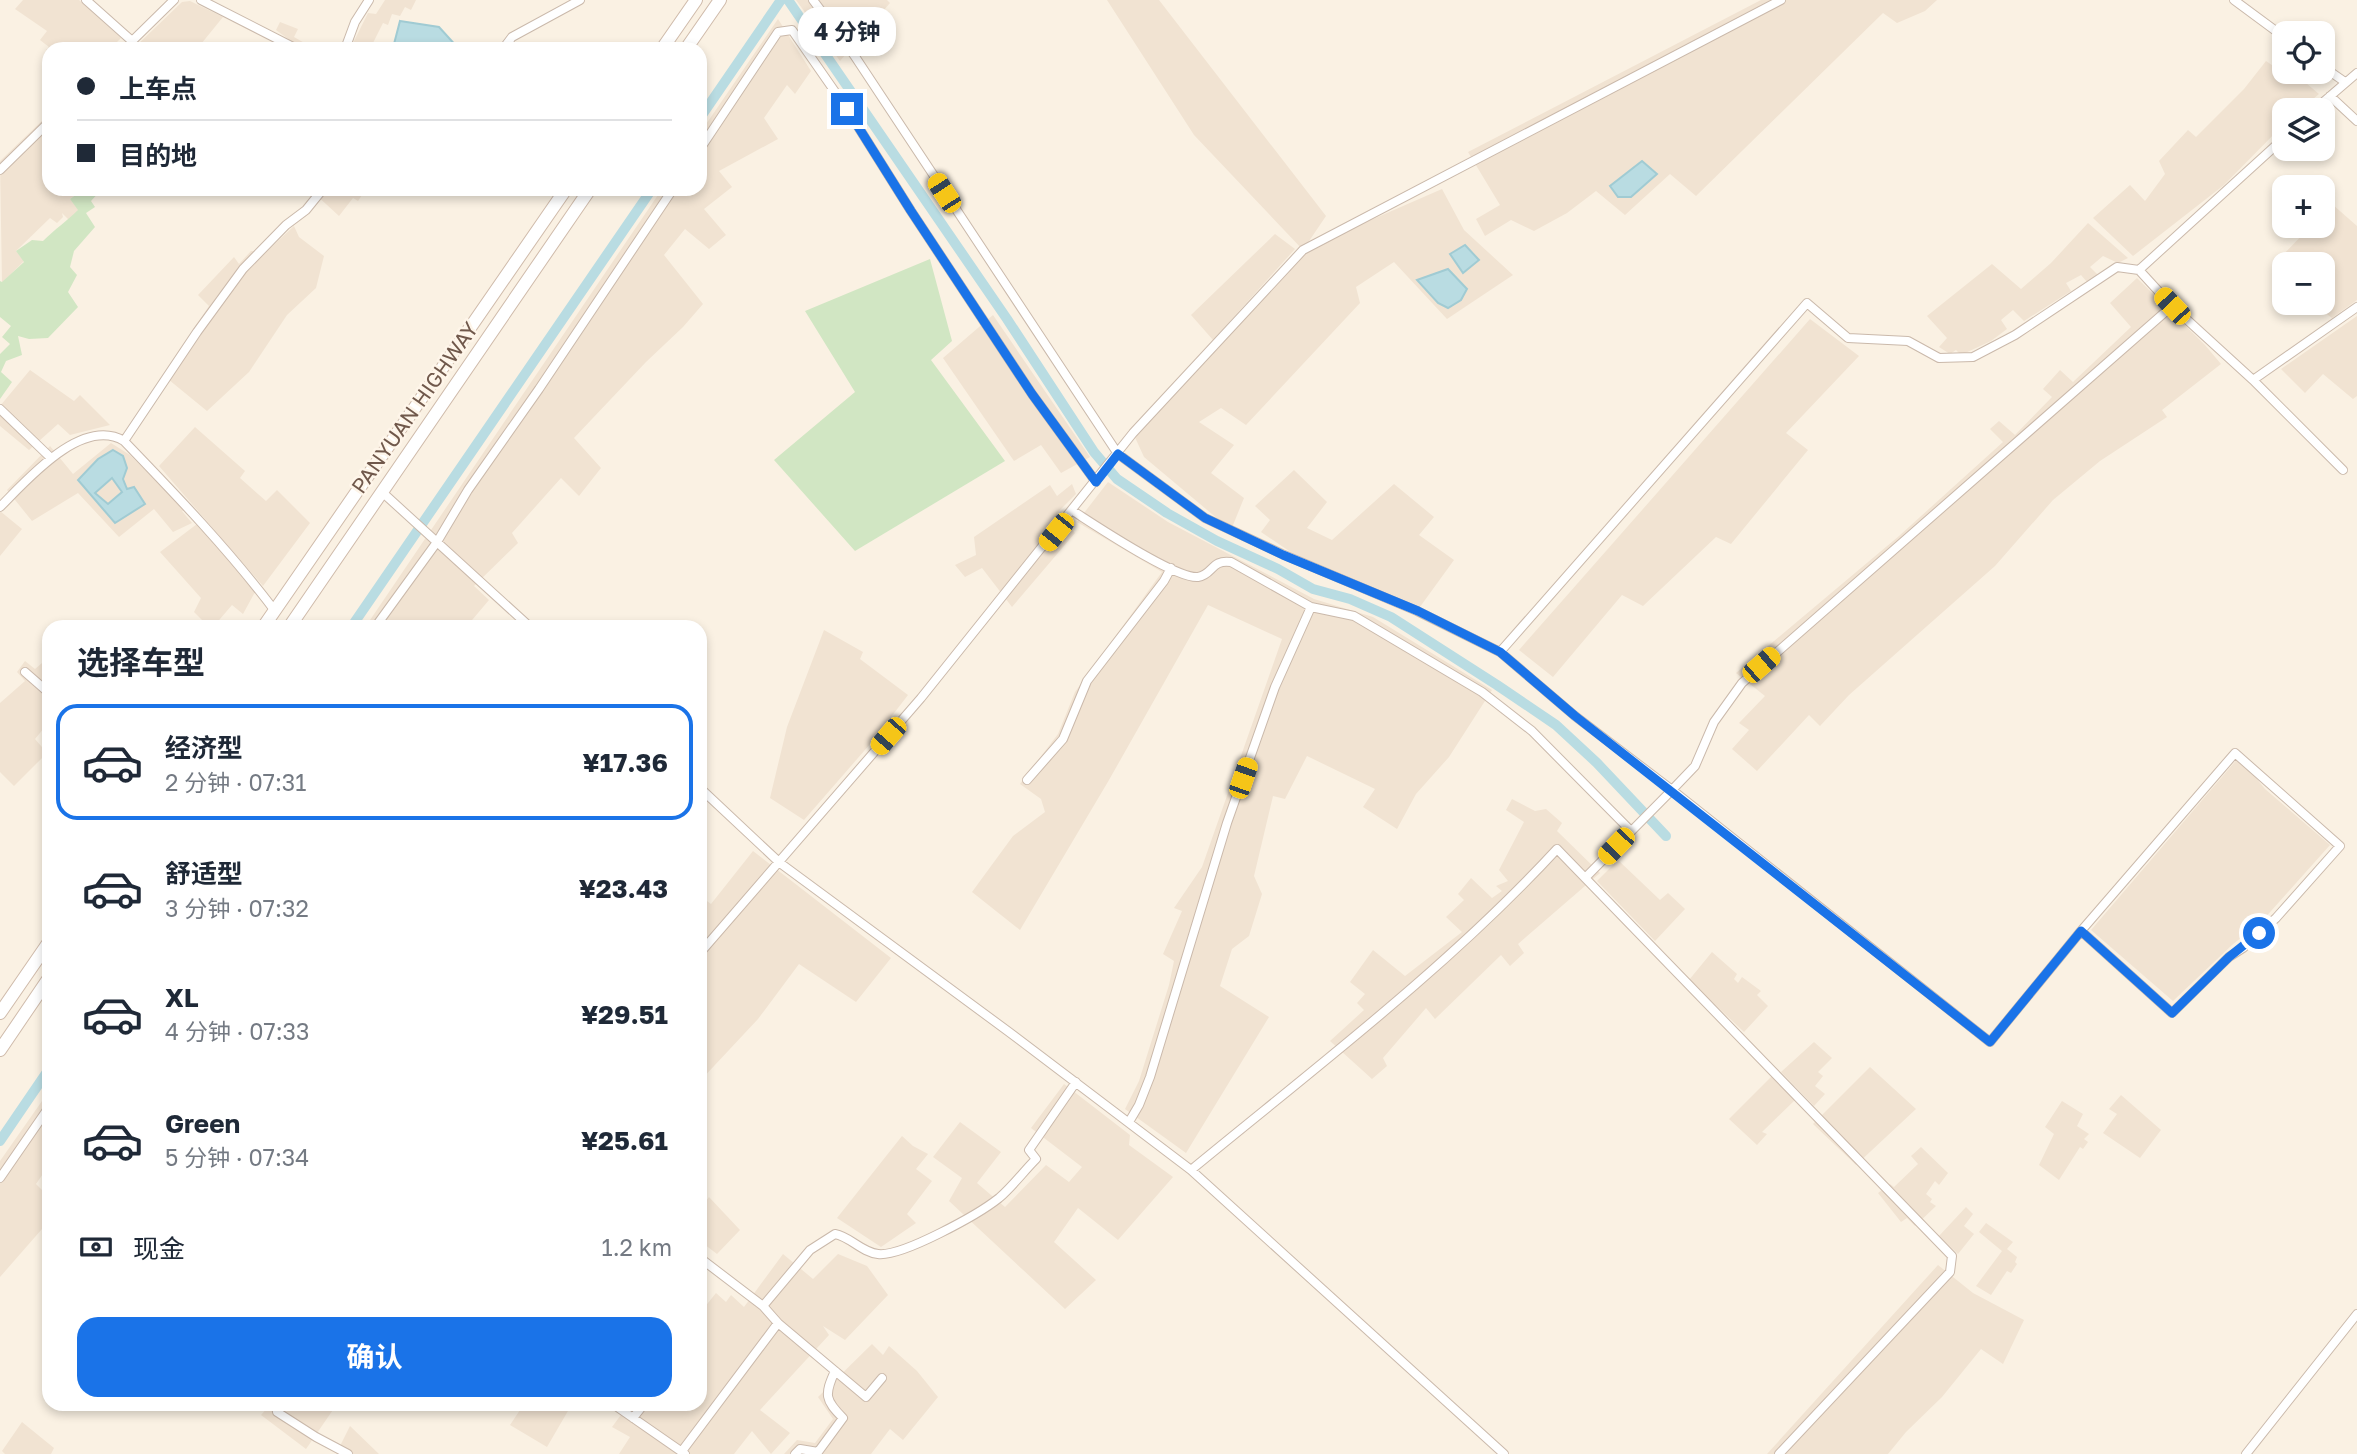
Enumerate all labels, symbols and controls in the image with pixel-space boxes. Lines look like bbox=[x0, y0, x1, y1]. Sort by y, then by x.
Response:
callout: 4 分钟 bbox=[798, 7, 896, 56]
text: 4 分钟 bbox=[814, 17, 880, 45]
map controls bbox=[2272, 21, 2335, 315]
button: locate bbox=[2272, 21, 2335, 84]
text: 上车点 bbox=[119, 73, 197, 104]
route end bbox=[831, 93, 863, 125]
button: layers bbox=[2272, 98, 2335, 161]
text: 目的地 bbox=[119, 140, 197, 171]
car bbox=[924, 170, 965, 216]
button: + bbox=[2272, 175, 2335, 238]
button: − bbox=[2272, 252, 2335, 315]
car bbox=[2150, 283, 2195, 329]
street label: PANYUAN HIGHWAY bbox=[345, 316, 483, 498]
car bbox=[1035, 509, 1078, 555]
text: 选择车型 bbox=[77, 643, 205, 681]
car bbox=[1739, 643, 1784, 687]
car bbox=[867, 713, 910, 759]
icon: car bbox=[81, 731, 144, 794]
text: 经济型 bbox=[165, 732, 243, 763]
text: ¥17.36 bbox=[583, 747, 668, 778]
car bbox=[1227, 755, 1260, 801]
text: 2 分钟 · 07:31 bbox=[165, 768, 306, 796]
car bbox=[1594, 824, 1639, 868]
icon: car bbox=[81, 857, 144, 920]
text: 舒适型 bbox=[165, 858, 243, 889]
text: ¥23.43 bbox=[579, 873, 668, 904]
text: 3 分钟 · 07:32 bbox=[165, 894, 309, 922]
route start bbox=[2243, 917, 2275, 949]
text: XL bbox=[165, 982, 199, 1013]
icon: car bbox=[81, 983, 144, 1046]
text: ¥29.51 bbox=[581, 999, 668, 1030]
text: 4 分钟 · 07:33 bbox=[165, 1017, 309, 1045]
text: Green bbox=[165, 1108, 240, 1139]
icon: car bbox=[81, 1109, 144, 1172]
text: ¥25.61 bbox=[581, 1125, 668, 1156]
text: 5 分钟 · 07:34 bbox=[165, 1143, 309, 1171]
icon: cash bbox=[77, 1228, 115, 1266]
text: 现金 bbox=[133, 1233, 185, 1264]
text: 1.2 km bbox=[602, 1233, 672, 1261]
button: 确认 bbox=[77, 1317, 672, 1397]

